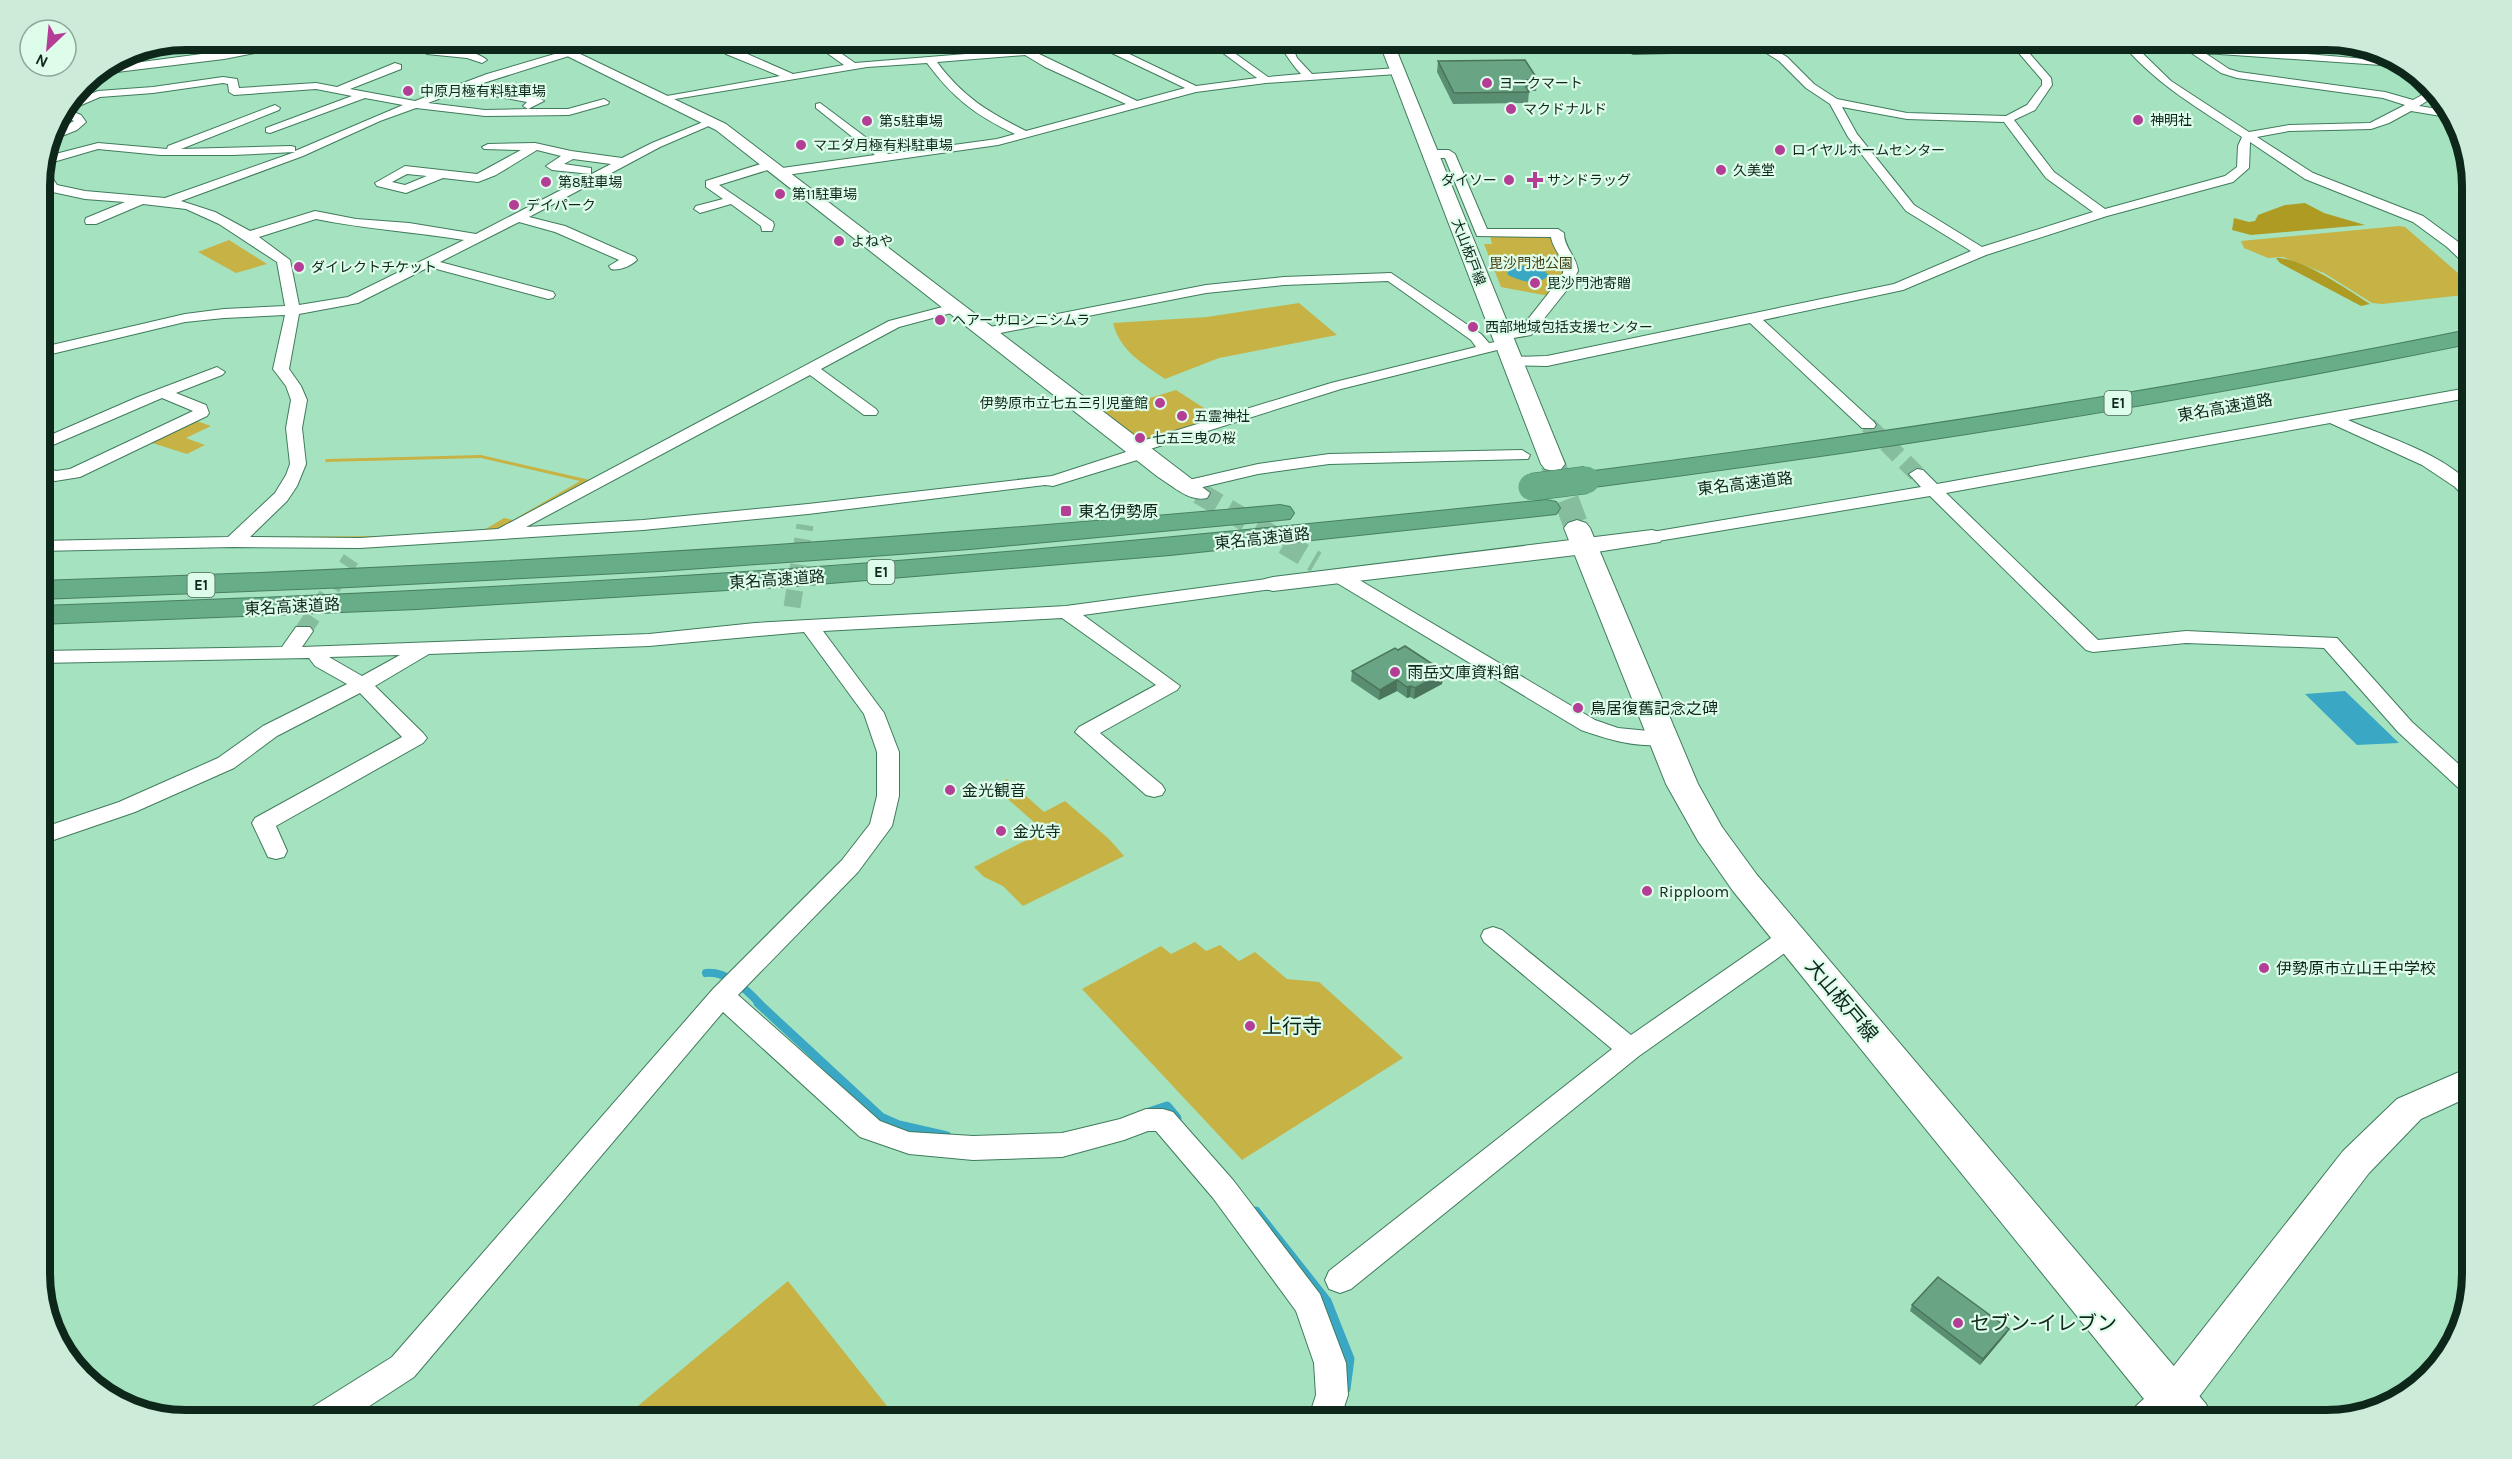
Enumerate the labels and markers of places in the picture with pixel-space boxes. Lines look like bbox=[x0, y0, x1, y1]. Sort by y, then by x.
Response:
place label: ヨークマート bbox=[1499, 75, 1583, 92]
marker: ヨークマート bbox=[1480, 76, 1494, 90]
place label: 中原月極有料駐車場 bbox=[420, 83, 546, 100]
marker: 中原月極有料駐車場 bbox=[401, 84, 415, 98]
place label: マクドナルド bbox=[1523, 101, 1607, 118]
marker: マクドナルド bbox=[1504, 102, 1518, 116]
place label: 神明社 bbox=[2150, 112, 2192, 129]
place label: 第5駐車場 bbox=[879, 113, 943, 130]
marker: 神明社 bbox=[2131, 113, 2145, 127]
marker: 第5駐車場 bbox=[860, 114, 874, 128]
place label: マエダ月極有料駐車場 bbox=[813, 137, 953, 154]
marker: マエダ月極有料駐車場 bbox=[794, 138, 808, 152]
place label: ロイヤルホームセンター bbox=[1792, 142, 1945, 159]
marker: ロイヤルホームセンター bbox=[1773, 143, 1787, 157]
place label: 久美堂 bbox=[1733, 162, 1775, 179]
marker: 久美堂 bbox=[1714, 163, 1728, 177]
place label: ダイソー bbox=[1441, 172, 1497, 189]
place label: サンドラッグ bbox=[1547, 172, 1631, 189]
marker: ダイソー bbox=[1502, 173, 1516, 187]
marker: サンドラッグ bbox=[1528, 173, 1542, 187]
place label: 第8駐車場 bbox=[558, 174, 623, 191]
marker: 第8駐車場 bbox=[539, 175, 553, 189]
place label: 第11駐車場 bbox=[792, 186, 857, 203]
marker: 第11駐車場 bbox=[773, 187, 787, 201]
place label: デイパーク bbox=[526, 197, 596, 214]
marker: デイパーク bbox=[507, 198, 521, 212]
place label: よねや bbox=[851, 233, 893, 250]
marker: よねや bbox=[832, 234, 846, 248]
place label: ダイレクトチケット bbox=[311, 259, 437, 276]
marker: ダイレクトチケット bbox=[292, 260, 306, 274]
place label: 毘沙門池寄贈 bbox=[1547, 275, 1631, 292]
marker: 毘沙門池寄贈 bbox=[1528, 276, 1542, 290]
place label: ヘアーサロンニシムラ bbox=[952, 312, 1090, 329]
marker: ヘアーサロンニシムラ bbox=[933, 313, 947, 327]
place label: 西部地域包括支援センター bbox=[1485, 319, 1653, 336]
marker: 西部地域包括支援センター bbox=[1466, 320, 1480, 334]
place label: 伊勢原市立七五三引児童館 bbox=[980, 395, 1148, 412]
marker: 伊勢原市立七五三引児童館 bbox=[1153, 396, 1167, 410]
place label: 五霊神社 bbox=[1194, 408, 1250, 425]
marker: 五霊神社 bbox=[1175, 409, 1189, 423]
place label: 七五三曳の桜 bbox=[1152, 430, 1236, 447]
marker: 七五三曳の桜 bbox=[1133, 431, 1147, 445]
place label: 東名伊勢原 bbox=[1078, 502, 1158, 521]
marker: 東名伊勢原 bbox=[1059, 504, 1073, 518]
place label: 雨岳文庫資料館 bbox=[1407, 663, 1519, 682]
marker: 雨岳文庫資料館 bbox=[1388, 665, 1402, 679]
place label: 鳥居復舊記念之碑 bbox=[1590, 699, 1718, 718]
marker: 鳥居復舊記念之碑 bbox=[1571, 701, 1585, 715]
place label: 金光観音 bbox=[962, 781, 1026, 800]
marker: 金光観音 bbox=[943, 783, 957, 797]
place label: 金光寺 bbox=[1013, 822, 1061, 841]
marker: 金光寺 bbox=[994, 824, 1008, 838]
place label: Ripploom bbox=[1659, 882, 1729, 901]
marker: Ripploom bbox=[1640, 884, 1654, 898]
place label: 伊勢原市立山王中学校 bbox=[2276, 959, 2436, 978]
marker: 伊勢原市立山王中学校 bbox=[2257, 961, 2271, 975]
place label: 上行寺 bbox=[1262, 1015, 1322, 1038]
marker: 上行寺 bbox=[1243, 1019, 1257, 1033]
place label: セブン-イレブン bbox=[1970, 1312, 2117, 1335]
marker: セブン-イレブン bbox=[1951, 1316, 1965, 1330]

